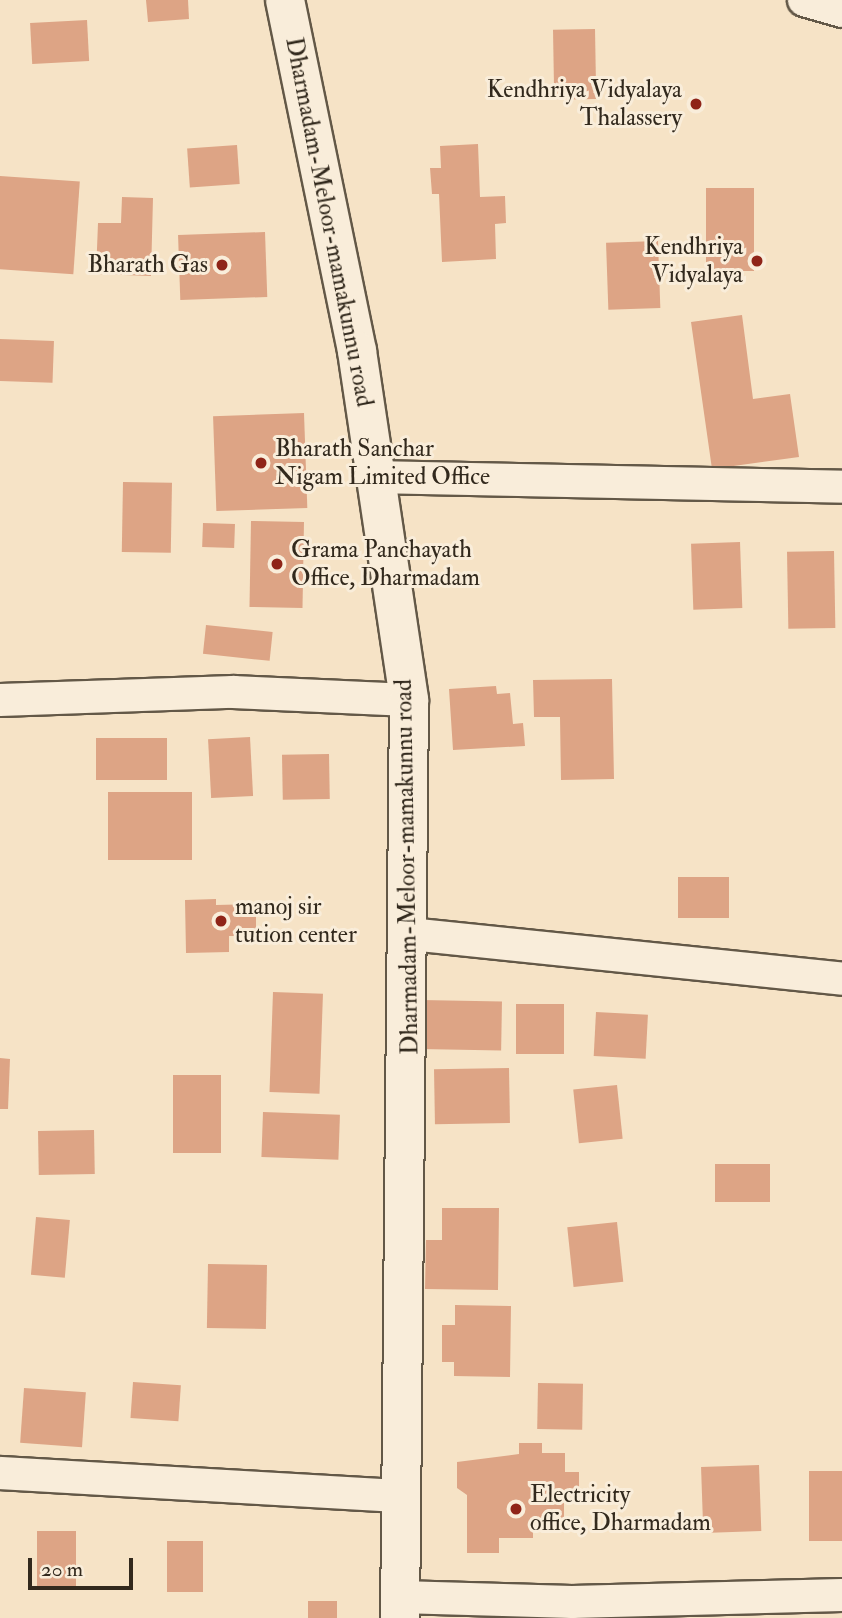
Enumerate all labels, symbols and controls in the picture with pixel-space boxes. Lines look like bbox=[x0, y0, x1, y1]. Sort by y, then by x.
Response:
street label: Dharmadam-Meloor-mamakunnu road bbox=[279, 35, 379, 409]
place label: Kendhriya Vidyalaya Thalassery bbox=[487, 76, 682, 132]
marker: Kendhriya Vidyalaya Thalassery bbox=[688, 96, 704, 112]
place label: Kendhriya Vidyalaya bbox=[644, 233, 743, 289]
place label: Bharath Gas bbox=[87, 251, 208, 279]
marker: Kendhriya Vidyalaya bbox=[749, 253, 765, 269]
marker: Bharath Gas bbox=[214, 257, 230, 273]
place label: Bharath Sanchar Nigam Limited Office bbox=[275, 435, 490, 491]
marker: Bharath Sanchar Nigam Limited Office bbox=[253, 455, 269, 471]
place label: Grama Panchayath Office, Dharmadam bbox=[291, 536, 480, 592]
marker: Grama Panchayath Office, Dharmadam bbox=[269, 556, 285, 572]
street label: Dharmadam-Meloor-mamakunnu road bbox=[389, 679, 425, 1055]
place label: manoj sir tution center bbox=[235, 893, 357, 949]
marker: manoj sir tution center bbox=[213, 913, 229, 929]
place label: Electricity office, Dharmadam bbox=[530, 1481, 711, 1537]
marker: Electricity office, Dharmadam bbox=[508, 1501, 524, 1517]
scale bar bbox=[32, 1544, 136, 1588]
text: 20 m bbox=[41, 1556, 83, 1583]

